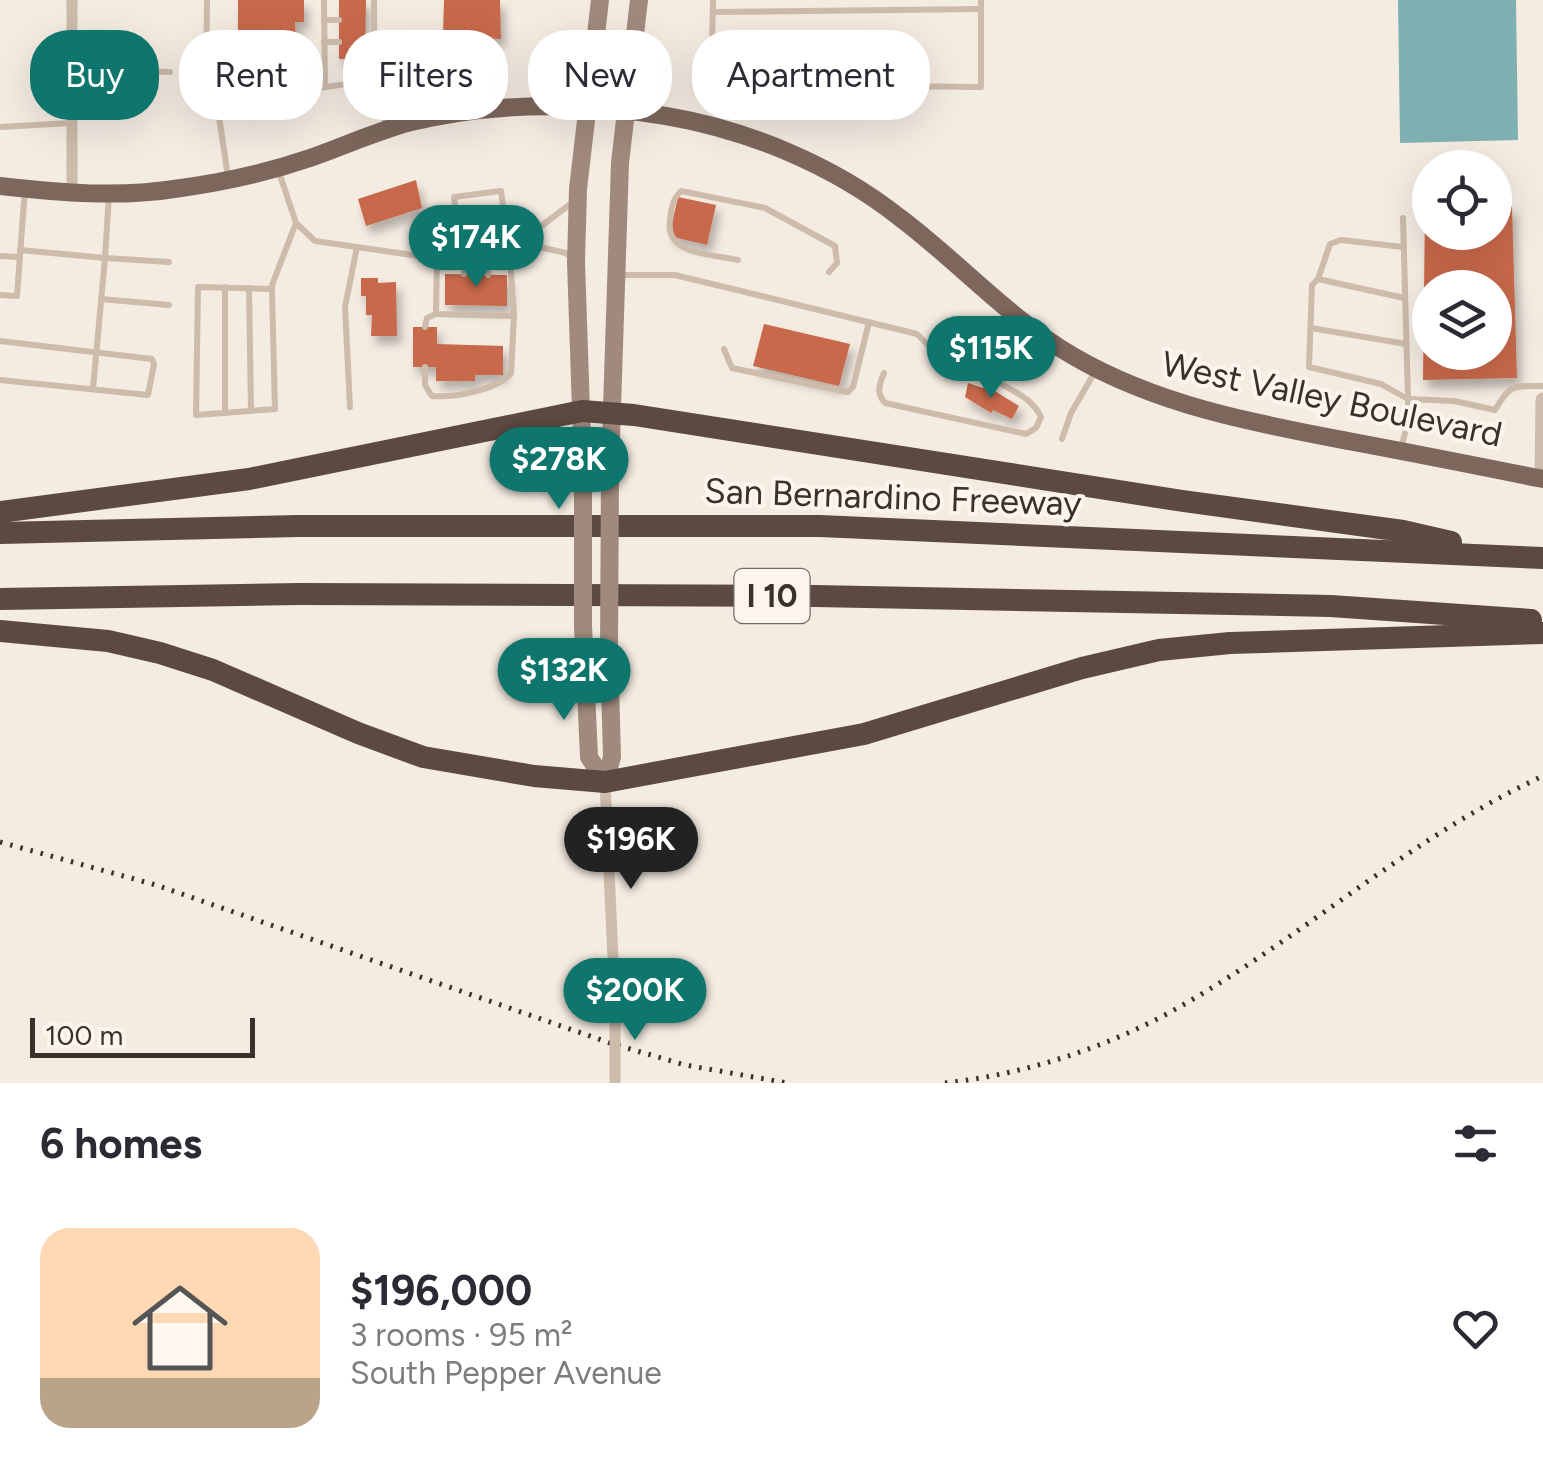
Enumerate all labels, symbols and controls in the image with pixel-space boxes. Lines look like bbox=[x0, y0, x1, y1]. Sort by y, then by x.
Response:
chip: Buy bbox=[30, 30, 159, 120]
chip: Rent bbox=[179, 30, 323, 120]
chip: Filters bbox=[343, 30, 508, 120]
chip: New bbox=[528, 30, 672, 120]
chip: Apartment bbox=[692, 30, 930, 120]
map controls bbox=[1412, 150, 1512, 370]
button: locate bbox=[1412, 150, 1512, 250]
pin: $174K bbox=[406, 205, 546, 290]
text: $174K bbox=[431, 218, 521, 256]
button: layers bbox=[1412, 270, 1512, 370]
pin: $115K bbox=[921, 316, 1061, 401]
text: $115K bbox=[949, 329, 1033, 367]
street label: West Valley Boulevard bbox=[1158, 342, 1506, 456]
pin: $278K bbox=[489, 427, 629, 512]
text: $278K bbox=[512, 440, 606, 478]
street label: San Bernardino Freeway bbox=[704, 469, 1083, 525]
road number: I 10 bbox=[734, 569, 810, 623]
pin: $132K bbox=[494, 638, 634, 723]
text: $132K bbox=[520, 651, 608, 689]
pin: $196K bbox=[561, 807, 701, 892]
text: $196K bbox=[586, 820, 676, 858]
pin: $200K bbox=[565, 958, 705, 1043]
text: $200K bbox=[585, 971, 685, 1009]
scale bar bbox=[30, 1013, 255, 1058]
text: 100 m bbox=[45, 1018, 123, 1052]
icon: filters bbox=[1448, 1116, 1503, 1171]
text: 6 homes bbox=[40, 1118, 202, 1169]
text: $196,000 bbox=[350, 1265, 532, 1316]
icon: home bbox=[120, 1268, 240, 1388]
icon: heart bbox=[1448, 1301, 1503, 1356]
text: 3 rooms · 95 m² bbox=[350, 1316, 573, 1354]
text: South Pepper Avenue bbox=[350, 1354, 662, 1392]

